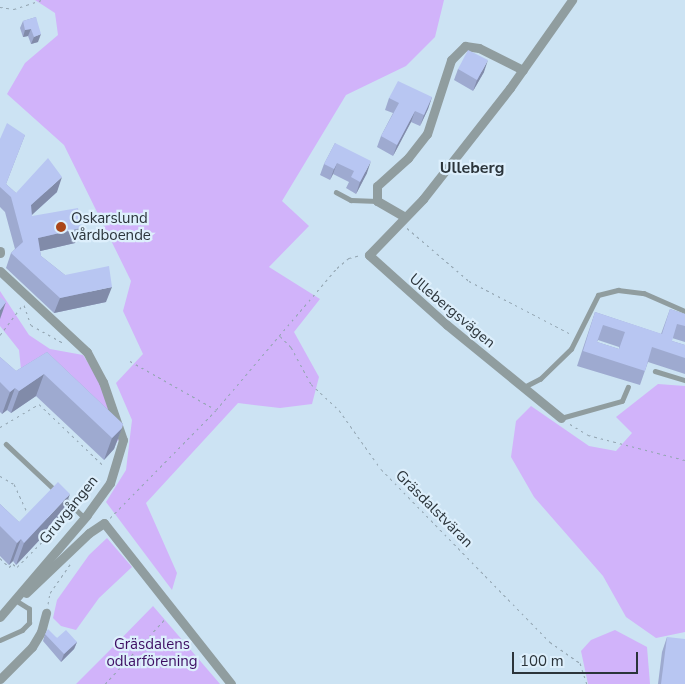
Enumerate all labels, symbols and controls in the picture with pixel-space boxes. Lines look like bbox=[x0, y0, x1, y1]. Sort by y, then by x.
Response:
district label: Ulleberg bbox=[440, 158, 504, 178]
place label: Oskarslund vårdboende bbox=[71, 209, 151, 244]
marker: Oskarslund vårdboende bbox=[55, 221, 67, 233]
street label: Ullebergsvägen bbox=[405, 270, 499, 352]
street label: Gräsdalstväran bbox=[392, 467, 476, 551]
street label: Gruvgången bbox=[36, 472, 102, 548]
park label: Gräsdalens odlarförening bbox=[107, 635, 197, 670]
scale bar bbox=[515, 642, 641, 674]
text: 100 m bbox=[520, 651, 564, 671]

